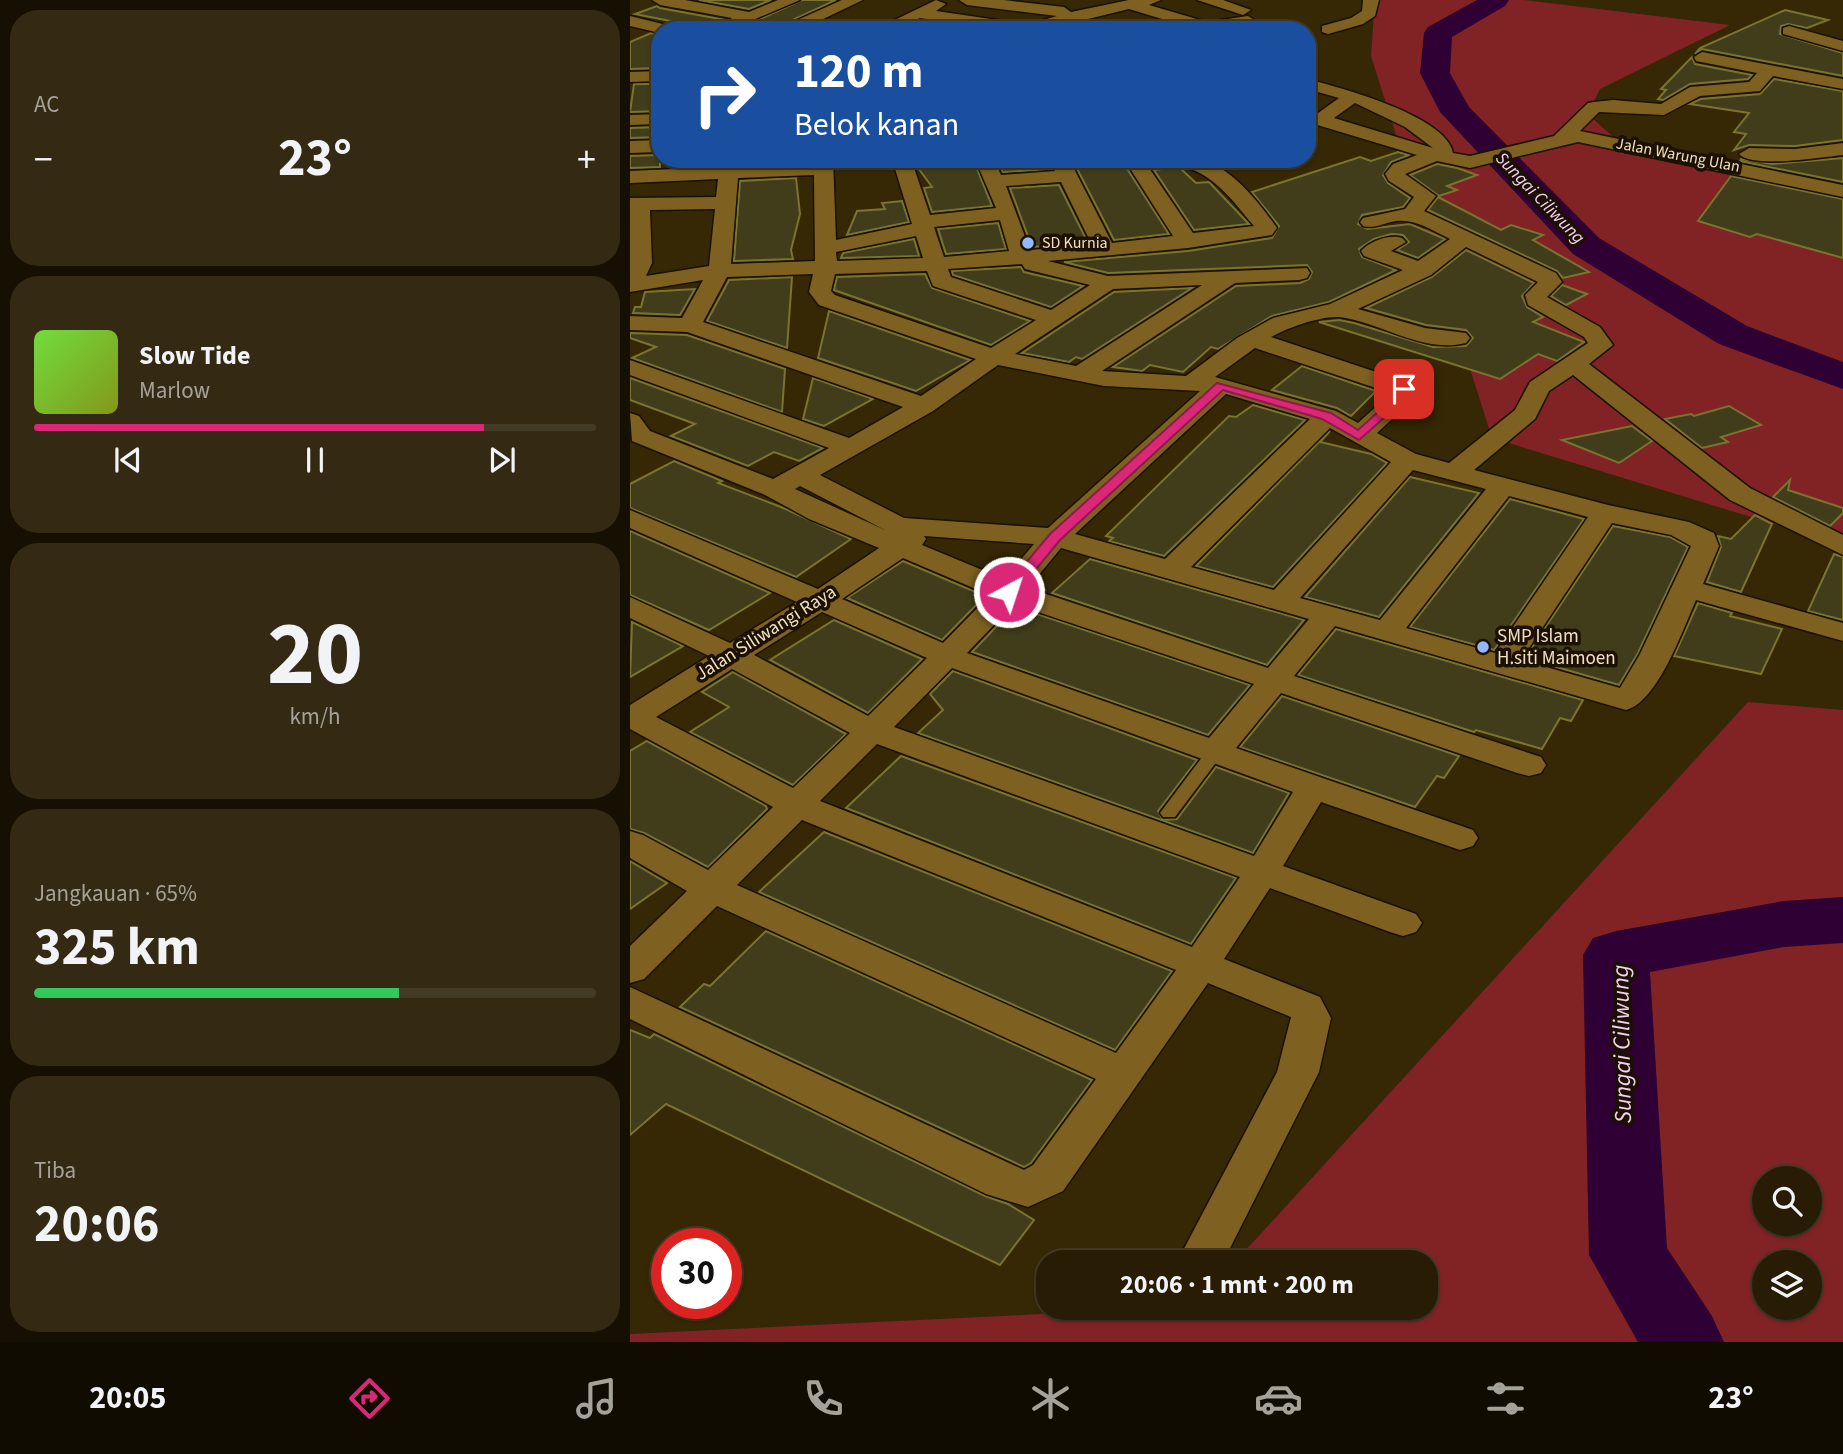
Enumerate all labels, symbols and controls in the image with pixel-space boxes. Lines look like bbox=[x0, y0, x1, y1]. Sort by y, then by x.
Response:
text: 120 m bbox=[794, 37, 923, 107]
icon: right bbox=[679, 49, 770, 140]
text: AC bbox=[34, 88, 59, 121]
text: Belok kanan bbox=[794, 102, 959, 148]
text: 23° bbox=[278, 122, 352, 196]
street label: Jalan Warung Ulan bbox=[1614, 132, 1742, 178]
text: − bbox=[34, 133, 53, 187]
text: + bbox=[577, 133, 596, 187]
water label: Sungai Ciliwung bbox=[1490, 147, 1590, 249]
place label: SD Kurnia bbox=[1042, 232, 1108, 254]
marker: SD Kurnia bbox=[1020, 235, 1036, 251]
text: Slow Tide bbox=[139, 337, 250, 374]
pin bbox=[1374, 359, 1434, 419]
icon: arrive bbox=[1385, 370, 1423, 408]
text: Marlow bbox=[139, 374, 210, 407]
icon: previous bbox=[109, 441, 147, 479]
icon: pause bbox=[296, 441, 334, 479]
icon: next bbox=[483, 441, 521, 479]
position arrow bbox=[972, 555, 1046, 629]
street label: Jalan Siliwangi Raya bbox=[690, 579, 842, 687]
text: 20 bbox=[267, 590, 363, 719]
place label: SMP Islam H.siti Maimoen bbox=[1497, 623, 1616, 672]
marker: SMP Islam H.siti Maimoen bbox=[1475, 639, 1491, 655]
text: km/h bbox=[289, 700, 341, 733]
text: Jangkauan · 65% bbox=[34, 877, 197, 910]
text: 325 km bbox=[34, 911, 200, 985]
water label: Sungai Ciliwung bbox=[1603, 964, 1641, 1124]
text: Tiba bbox=[34, 1154, 76, 1187]
map controls bbox=[1752, 1166, 1822, 1320]
button: search bbox=[1752, 1166, 1822, 1236]
text: 20:06 bbox=[34, 1188, 159, 1262]
speed limit sign: 30 bbox=[651, 1228, 742, 1319]
button: layers bbox=[1752, 1250, 1822, 1320]
text: 20:06 · 1 mnt · 200 m bbox=[1120, 1266, 1354, 1303]
icon: directions bbox=[345, 1374, 394, 1423]
icon: music bbox=[572, 1374, 621, 1423]
icon: phone bbox=[799, 1374, 848, 1423]
icon: climate bbox=[1026, 1374, 1075, 1423]
icon: car bbox=[1254, 1374, 1303, 1423]
icon: filters bbox=[1481, 1374, 1530, 1423]
text: 20:05 bbox=[89, 1375, 166, 1421]
text: 23° bbox=[1708, 1375, 1754, 1421]

